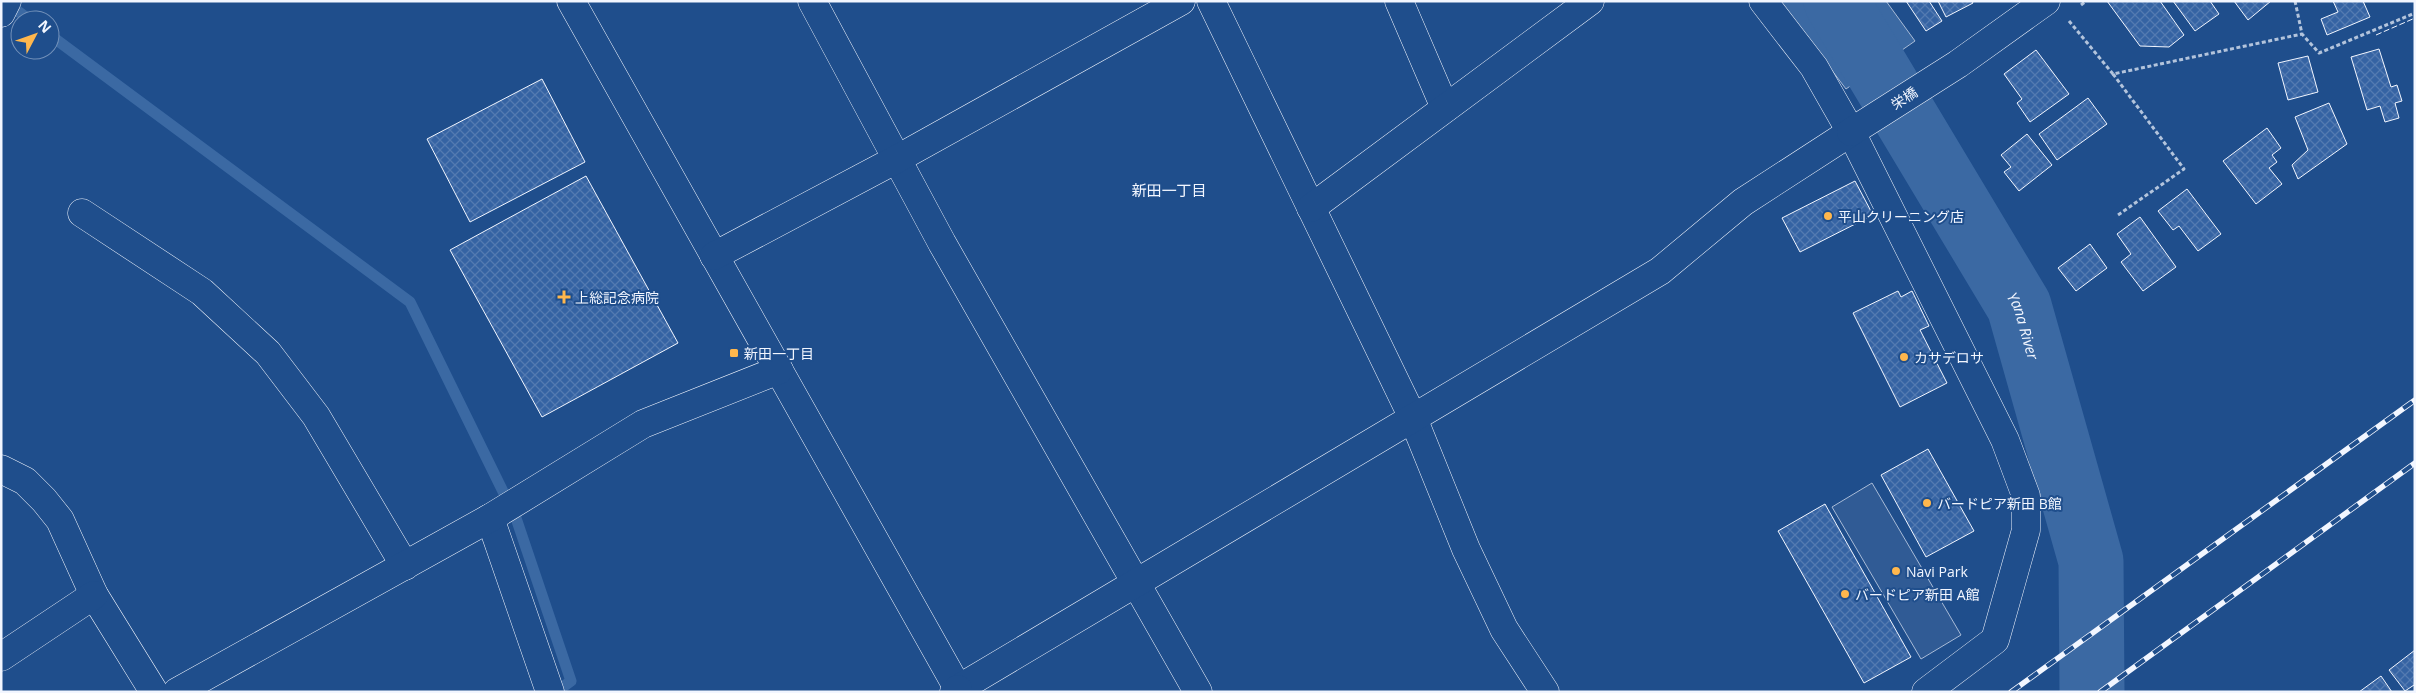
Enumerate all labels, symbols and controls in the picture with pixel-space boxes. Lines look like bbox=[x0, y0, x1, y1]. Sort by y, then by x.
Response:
north arrow bbox=[10, 10, 60, 60]
text: N bbox=[34, 16, 56, 37]
street label: 栄橋 bbox=[1887, 82, 1921, 114]
district label: 新田一丁目 bbox=[1131, 180, 1207, 200]
place label: 平山クリーニング店 bbox=[1838, 207, 1964, 226]
marker: 平山クリーニング店 bbox=[1822, 210, 1834, 222]
place label: 上総記念病院 bbox=[575, 288, 659, 307]
water label: Yana River bbox=[2003, 288, 2044, 363]
marker: 上総記念病院 bbox=[557, 290, 571, 304]
place label: 新田一丁目 bbox=[744, 344, 814, 363]
marker: 新田一丁目 bbox=[728, 347, 740, 359]
place label: カサデロサ bbox=[1914, 348, 1984, 367]
marker: カサデロサ bbox=[1898, 351, 1910, 363]
place label: バードピア新田 B館 bbox=[1937, 494, 2062, 513]
marker: バードピア新田 B館 bbox=[1921, 497, 1933, 509]
place label: Navi Park bbox=[1906, 562, 1968, 581]
marker: Navi Park bbox=[1890, 565, 1902, 577]
place label: バードピア新田 A館 bbox=[1855, 585, 1980, 604]
marker: バードピア新田 A館 bbox=[1839, 588, 1851, 600]

